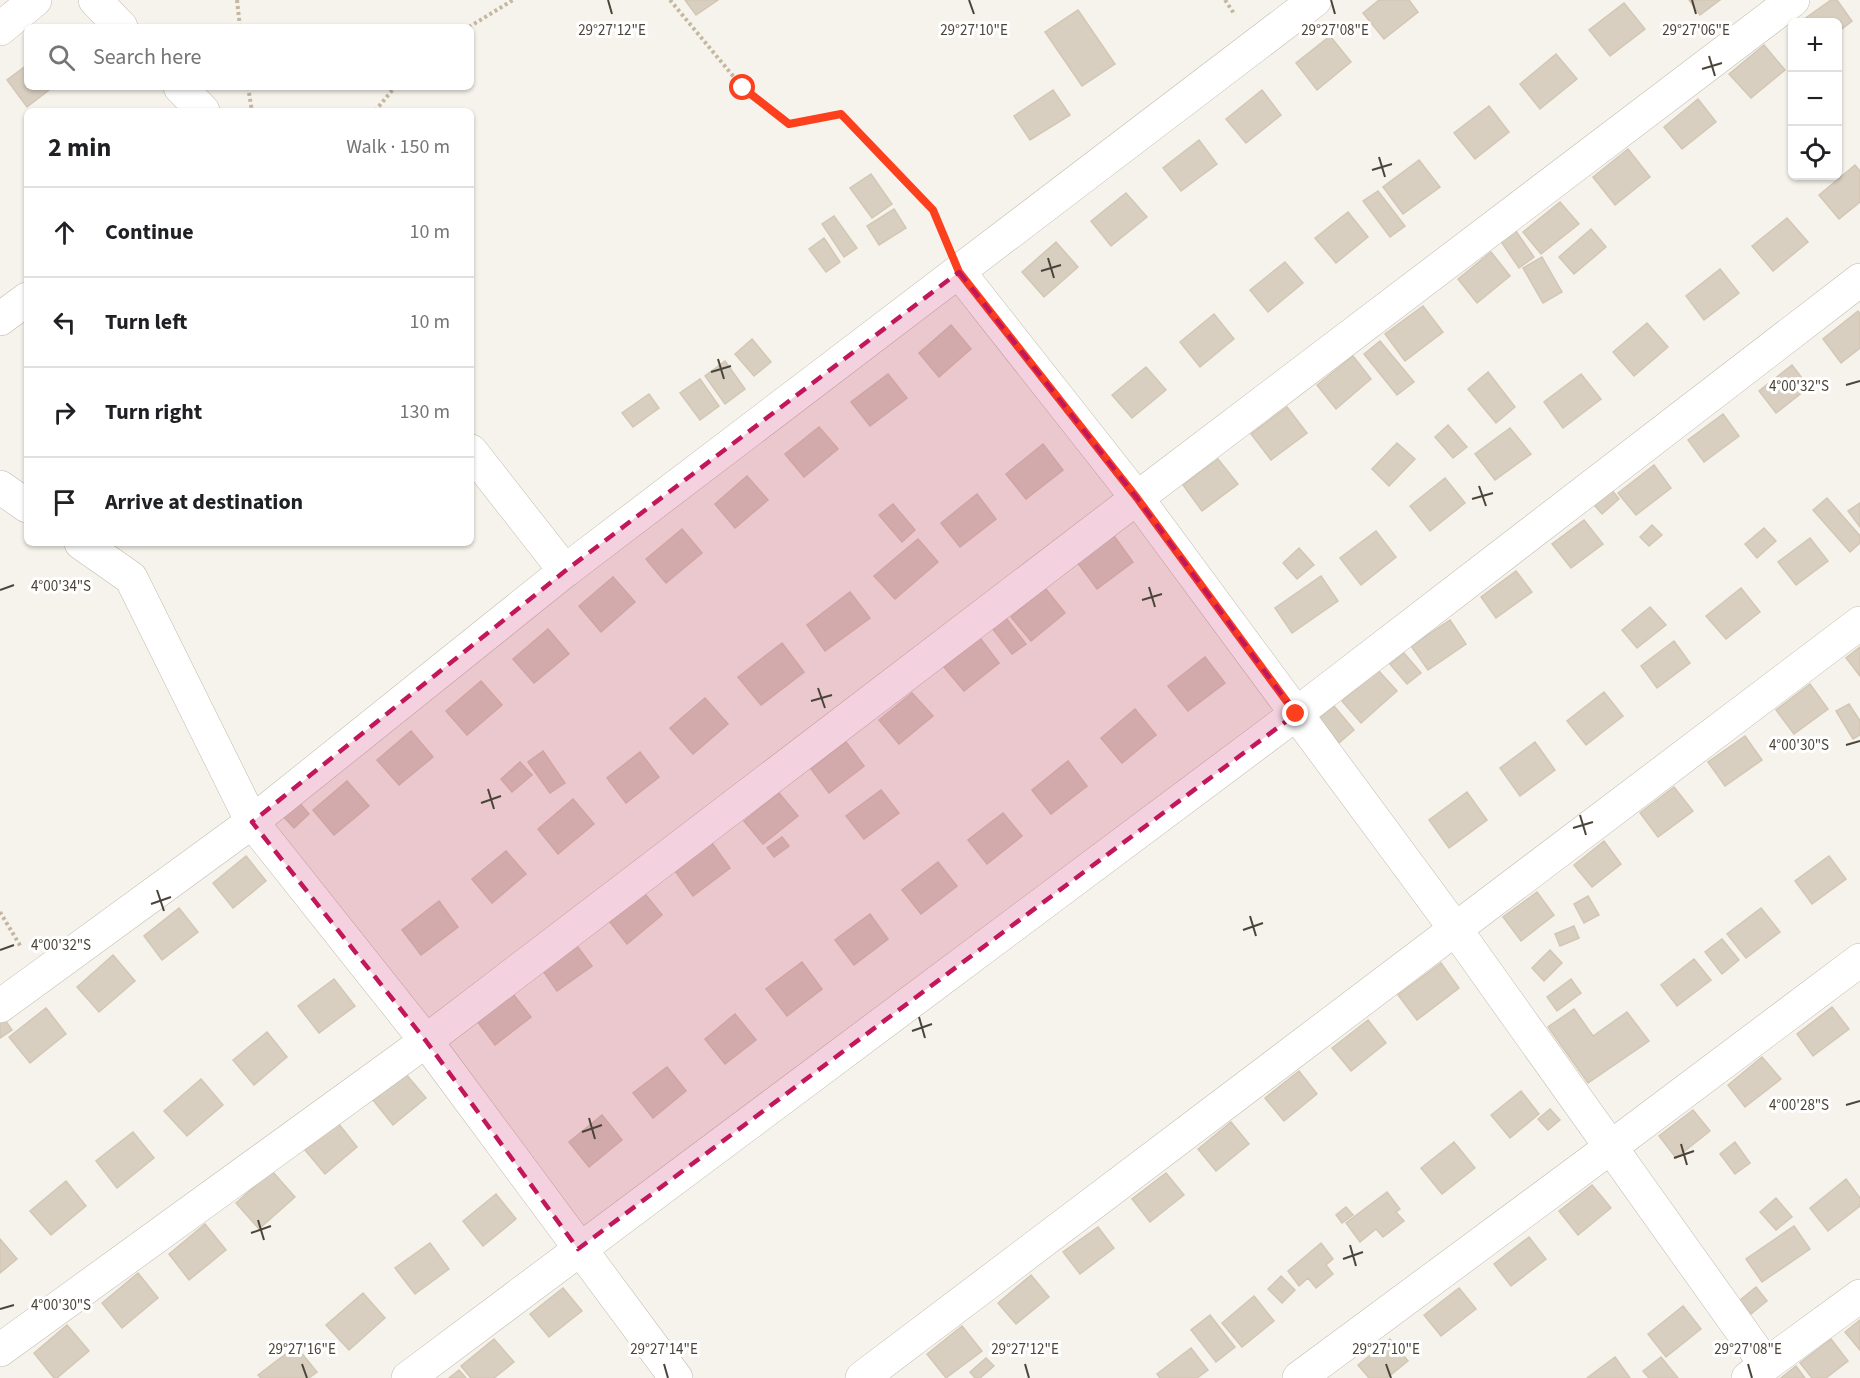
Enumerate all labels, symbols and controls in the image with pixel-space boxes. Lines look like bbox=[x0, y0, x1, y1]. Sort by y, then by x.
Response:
map controls bbox=[1788, 18, 1842, 180]
button: + bbox=[1788, 18, 1842, 72]
text: 29°27'12"E bbox=[578, 20, 646, 41]
text: 29°27'10"E bbox=[940, 20, 1008, 41]
text: 29°27'08"E bbox=[1301, 20, 1369, 41]
text: 29°27'06"E bbox=[1662, 20, 1730, 41]
search box bbox=[24, 24, 474, 90]
icon: search bbox=[45, 41, 78, 74]
text: Search here bbox=[93, 41, 201, 73]
button: − bbox=[1788, 72, 1842, 126]
route start bbox=[729, 74, 755, 100]
button: locate bbox=[1788, 126, 1842, 180]
text: 2 min bbox=[48, 129, 111, 166]
text: Walk · 150 m bbox=[346, 133, 450, 161]
icon: ahead bbox=[48, 216, 81, 249]
text: Continue bbox=[105, 216, 194, 248]
text: 10 m bbox=[410, 218, 450, 246]
icon: left bbox=[48, 306, 81, 339]
text: Turn left bbox=[105, 306, 187, 338]
text: 10 m bbox=[410, 308, 450, 336]
text: 4°00'32"S bbox=[1769, 376, 1829, 397]
icon: right bbox=[48, 396, 81, 429]
text: Turn right bbox=[105, 396, 202, 428]
text: 130 m bbox=[400, 398, 450, 426]
icon: arrive bbox=[48, 486, 81, 519]
text: Arrive at destination bbox=[105, 486, 303, 518]
text: 4°00'34"S bbox=[31, 576, 91, 597]
route end bbox=[1282, 700, 1308, 726]
text: 4°00'30"S bbox=[1769, 735, 1829, 756]
text: 4°00'32"S bbox=[31, 935, 91, 956]
text: 4°00'28"S bbox=[1769, 1095, 1829, 1116]
text: 4°00'30"S bbox=[31, 1295, 91, 1316]
text: 29°27'16"E bbox=[268, 1339, 336, 1360]
text: 29°27'14"E bbox=[630, 1339, 698, 1360]
text: 29°27'12"E bbox=[991, 1339, 1059, 1360]
text: 29°27'10"E bbox=[1352, 1339, 1420, 1360]
text: 29°27'08"E bbox=[1714, 1339, 1782, 1360]

